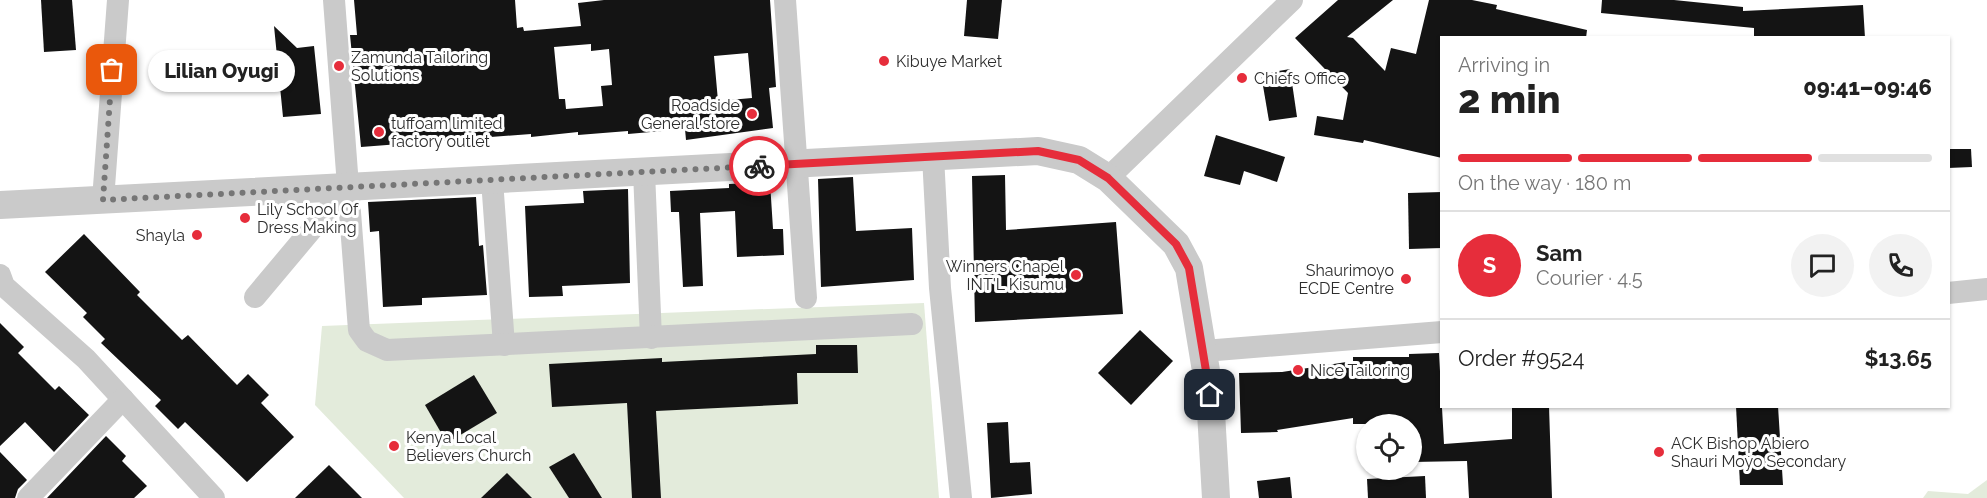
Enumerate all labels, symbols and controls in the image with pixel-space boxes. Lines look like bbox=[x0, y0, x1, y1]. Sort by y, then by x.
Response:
pin bbox=[86, 44, 137, 95]
place label: Zamunda Tailoring Solutions bbox=[351, 48, 488, 85]
callout: Lilian Oyugi bbox=[148, 49, 295, 91]
place label: Kibuye Market bbox=[896, 52, 1003, 71]
icon: bag bbox=[95, 53, 128, 86]
text: Arriving in bbox=[1458, 53, 1550, 77]
marker: Kibuye Market bbox=[877, 54, 891, 68]
text: Lilian Oyugi bbox=[164, 59, 279, 83]
marker: Zamunda Tailoring Solutions bbox=[332, 59, 346, 73]
place label: Chiefs Office bbox=[1254, 69, 1346, 88]
marker: Chiefs Office bbox=[1235, 71, 1249, 85]
text: 09:41–09:46 bbox=[1803, 74, 1932, 100]
text: 2 min bbox=[1458, 76, 1561, 122]
place label: Roadside General store bbox=[641, 96, 740, 133]
marker: Roadside General store bbox=[745, 107, 759, 121]
place label: tuffoam limited factory outlet bbox=[391, 114, 503, 151]
marker: tuffoam limited factory outlet bbox=[372, 125, 386, 139]
courier bbox=[729, 136, 789, 196]
icon: bike bbox=[743, 150, 776, 183]
text: On the way · 180 m bbox=[1458, 171, 1631, 195]
place label: Lily School Of Dress Making bbox=[257, 200, 359, 237]
marker: Lily School Of Dress Making bbox=[238, 211, 252, 225]
place label: Shayla bbox=[136, 226, 185, 245]
marker: Shayla bbox=[190, 228, 204, 242]
button: chat bbox=[1791, 234, 1854, 297]
button: phone bbox=[1869, 234, 1932, 297]
text: Sam bbox=[1536, 240, 1583, 266]
text: S bbox=[1483, 252, 1496, 278]
place label: Winners Chapel INT'L Kisumu bbox=[946, 257, 1065, 294]
place label: Shaurimoyo ECDE Centre bbox=[1299, 261, 1394, 298]
text: Courier · 4.5 bbox=[1536, 266, 1643, 290]
marker: Winners Chapel INT'L Kisumu bbox=[1069, 268, 1083, 282]
marker: Shaurimoyo ECDE Centre bbox=[1399, 272, 1413, 286]
text: Order #9524 bbox=[1458, 345, 1585, 371]
text: $13.65 bbox=[1864, 345, 1932, 371]
place label: Nice Tailoring bbox=[1310, 361, 1410, 380]
marker: Nice Tailoring bbox=[1291, 363, 1305, 377]
pin bbox=[1184, 369, 1235, 420]
icon: home bbox=[1193, 378, 1226, 411]
map controls bbox=[1356, 414, 1422, 480]
button: locate bbox=[1356, 414, 1422, 480]
place label: Kenya Local Believers Church bbox=[406, 428, 531, 465]
place label: ACK Bishop Abiero Shauri Moyo Secondary bbox=[1671, 434, 1846, 471]
marker: Kenya Local Believers Church bbox=[387, 439, 401, 453]
marker: ACK Bishop Abiero Shauri Moyo Secondary bbox=[1652, 445, 1666, 459]

